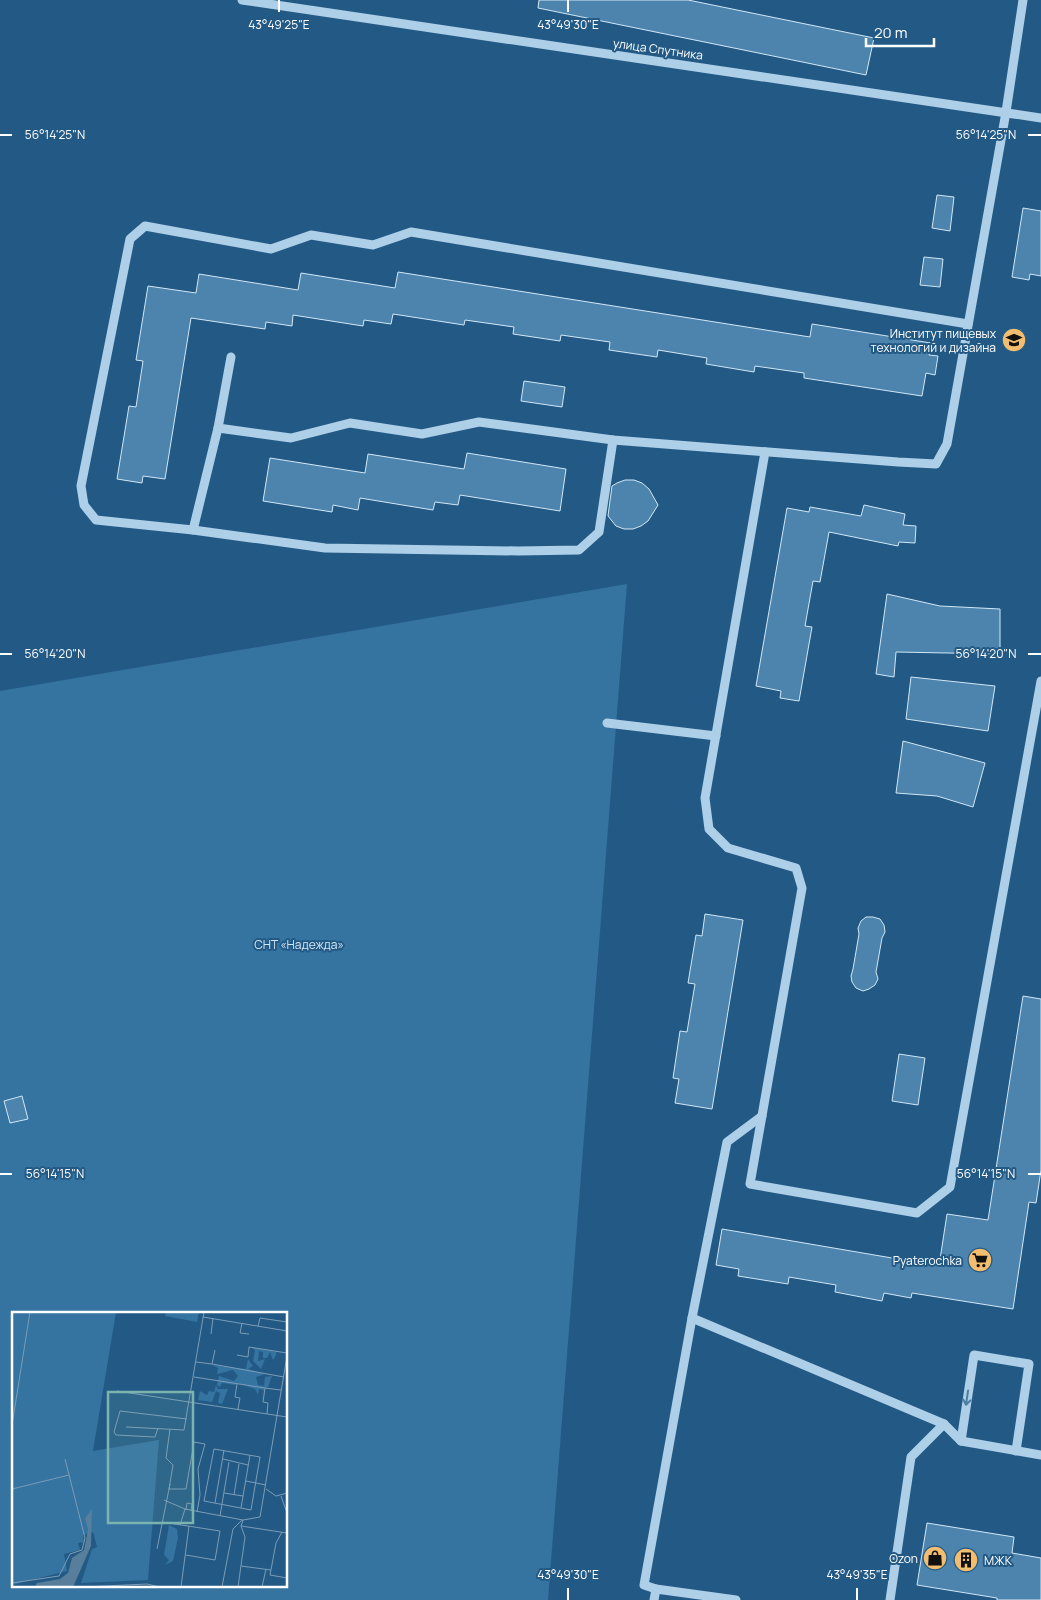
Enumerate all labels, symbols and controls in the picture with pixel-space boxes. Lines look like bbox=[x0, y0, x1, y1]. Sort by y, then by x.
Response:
scale bar bbox=[866, 15, 934, 47]
text: 43°49'25"E bbox=[248, 16, 310, 33]
text: 43°49'30"E bbox=[537, 16, 599, 33]
text: 20 m bbox=[874, 22, 907, 43]
street label: улица Спутника bbox=[612, 34, 704, 64]
text: 56°14'25"N bbox=[25, 126, 85, 143]
text: 56°14'25"N bbox=[956, 126, 1016, 143]
place label: Институт пищевых технологий и дизайна bbox=[870, 325, 997, 356]
school or university icon: Институт пищевых технологий и дизайна bbox=[1001, 327, 1027, 353]
text: 56°14'20"N bbox=[25, 645, 85, 662]
text: 56°14'20"N bbox=[956, 645, 1016, 662]
park label: СНТ «Надежда» bbox=[254, 936, 344, 953]
text: 56°14'15"N bbox=[26, 1165, 84, 1182]
text: 56°14'15"N bbox=[957, 1165, 1015, 1182]
supermarket icon: Pyaterochka bbox=[967, 1247, 993, 1273]
place label: Pyaterochka bbox=[893, 1252, 962, 1269]
inset map bbox=[12, 1312, 288, 1588]
one-way arrow bbox=[962, 1390, 972, 1406]
shop icon: Ozon bbox=[922, 1545, 948, 1571]
building icon: МЖК bbox=[953, 1547, 979, 1573]
place label: Ozon bbox=[889, 1550, 918, 1567]
place label: МЖК bbox=[984, 1552, 1013, 1569]
text: 43°49'30"E bbox=[537, 1566, 599, 1583]
text: 43°49'35"E bbox=[826, 1566, 888, 1583]

